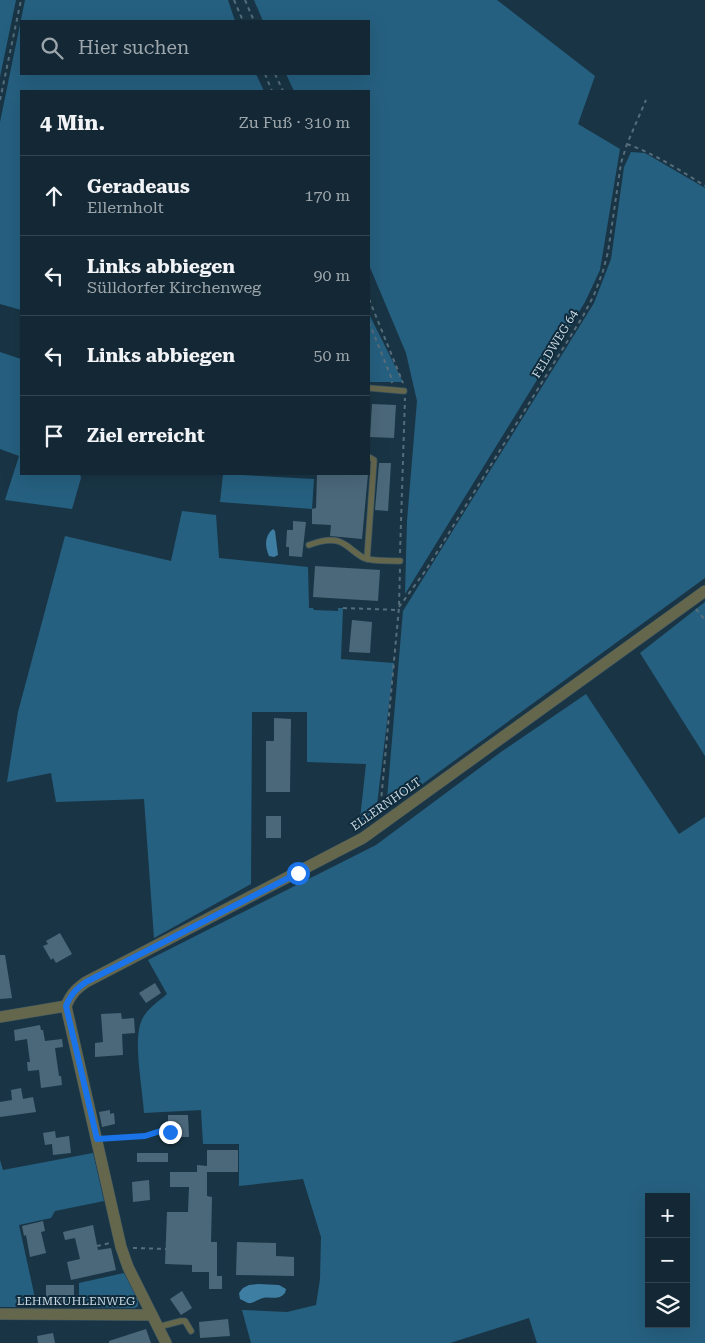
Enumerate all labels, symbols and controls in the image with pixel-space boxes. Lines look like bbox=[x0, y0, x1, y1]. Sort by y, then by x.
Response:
search box bbox=[20, 20, 370, 75]
icon: search bbox=[38, 34, 66, 62]
text: Hier suchen bbox=[78, 36, 189, 59]
text: 4 Min. bbox=[40, 111, 105, 135]
text: Zu Fuß · 310 m bbox=[239, 113, 350, 132]
text: Geradeaus bbox=[87, 175, 190, 198]
icon: ahead bbox=[40, 182, 68, 210]
text: 170 m bbox=[304, 186, 350, 205]
text: Ellernholt bbox=[87, 198, 164, 217]
text: Links abbiegen bbox=[87, 255, 235, 278]
icon: left bbox=[40, 262, 68, 290]
text: 90 m bbox=[313, 266, 350, 285]
text: Sülldorfer Kirchenweg bbox=[87, 278, 261, 297]
street label: FELDWEG 64 bbox=[529, 307, 581, 381]
icon: left bbox=[40, 342, 68, 370]
text: Links abbiegen bbox=[87, 344, 235, 367]
text: 50 m bbox=[313, 346, 350, 365]
icon: arrive bbox=[40, 422, 68, 450]
text: Ziel erreicht bbox=[87, 424, 205, 447]
street label: ELLERNHOLT bbox=[348, 775, 424, 833]
route start bbox=[287, 862, 310, 885]
route end bbox=[159, 1121, 182, 1144]
map controls bbox=[645, 1193, 690, 1328]
button: + bbox=[645, 1193, 690, 1238]
button: − bbox=[645, 1238, 690, 1283]
button: layers bbox=[645, 1283, 690, 1328]
street label: LEHMKUHLENWEG bbox=[17, 1294, 136, 1308]

